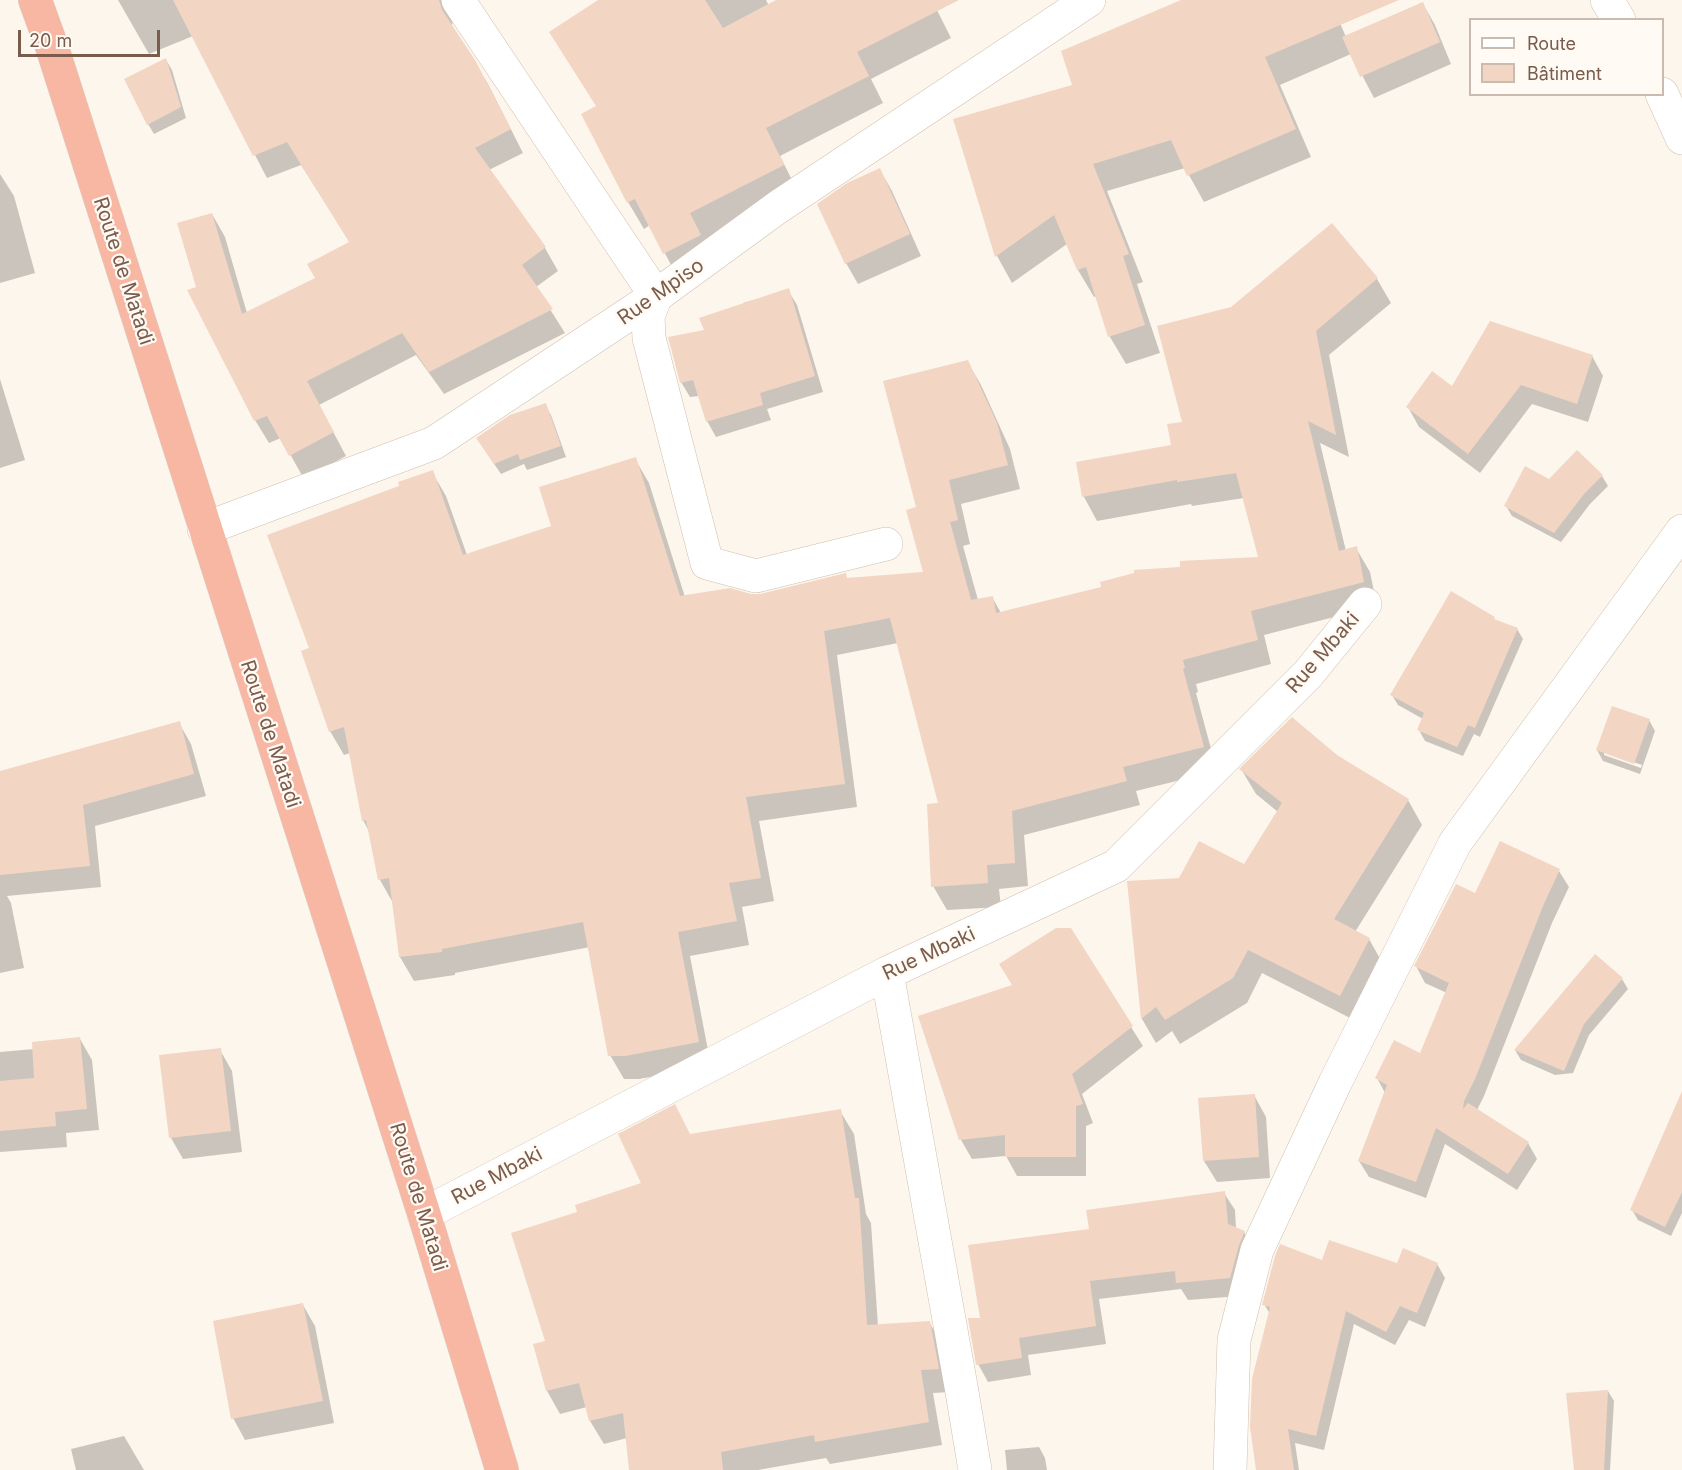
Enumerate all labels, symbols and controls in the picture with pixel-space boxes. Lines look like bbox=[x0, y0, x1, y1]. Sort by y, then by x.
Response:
scale bar bbox=[21, 18, 164, 56]
legend bbox=[1469, 18, 1664, 96]
text: 20 m bbox=[29, 30, 72, 51]
text: Route bbox=[1527, 33, 1576, 54]
text: Bâtiment bbox=[1527, 63, 1602, 84]
street label: Route de Matadi bbox=[88, 194, 158, 348]
street label: Rue Mpiso bbox=[613, 254, 709, 330]
street label: Rue Mbaki bbox=[1281, 608, 1365, 698]
street label: Route de Matadi bbox=[235, 657, 305, 811]
street label: Rue Mbaki bbox=[879, 922, 979, 986]
street label: Route de Matadi bbox=[384, 1120, 452, 1274]
street label: Rue Mbaki bbox=[447, 1142, 547, 1210]

